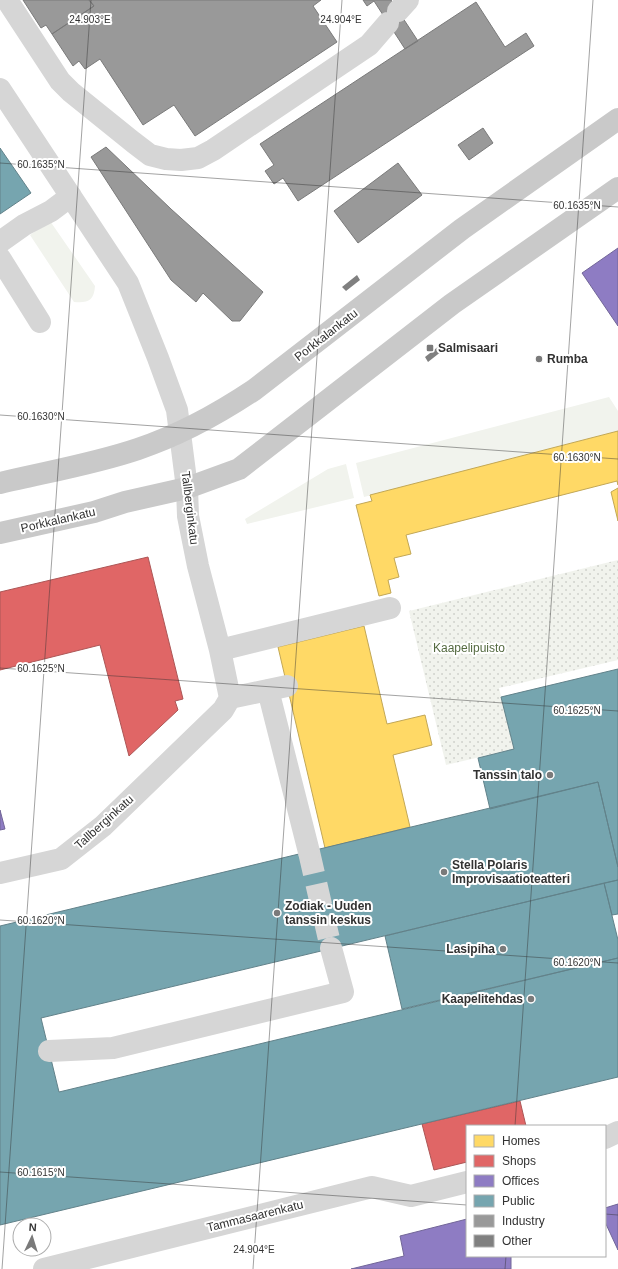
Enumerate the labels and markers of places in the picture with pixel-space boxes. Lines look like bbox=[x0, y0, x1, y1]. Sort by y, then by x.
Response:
place label: Salmisaari bbox=[438, 341, 498, 355]
marker: Salmisaari bbox=[425, 343, 435, 353]
place label: Rumba bbox=[547, 352, 588, 366]
marker: Rumba bbox=[534, 354, 544, 364]
place label: Tanssin talo bbox=[473, 768, 542, 782]
marker: Tanssin talo bbox=[545, 770, 555, 780]
place label: Stella Polaris Improvisaatioteatteri bbox=[452, 858, 570, 886]
marker: Stella Polaris Improvisaatioteatteri bbox=[439, 867, 449, 877]
place label: Zodiak - Uuden tanssin keskus bbox=[285, 899, 372, 927]
marker: Zodiak - Uuden tanssin keskus bbox=[272, 908, 282, 918]
place label: Lasipiha bbox=[446, 942, 495, 956]
marker: Lasipiha bbox=[498, 944, 508, 954]
place label: Kaapelitehdas bbox=[442, 992, 523, 1006]
marker: Kaapelitehdas bbox=[526, 994, 536, 1004]

